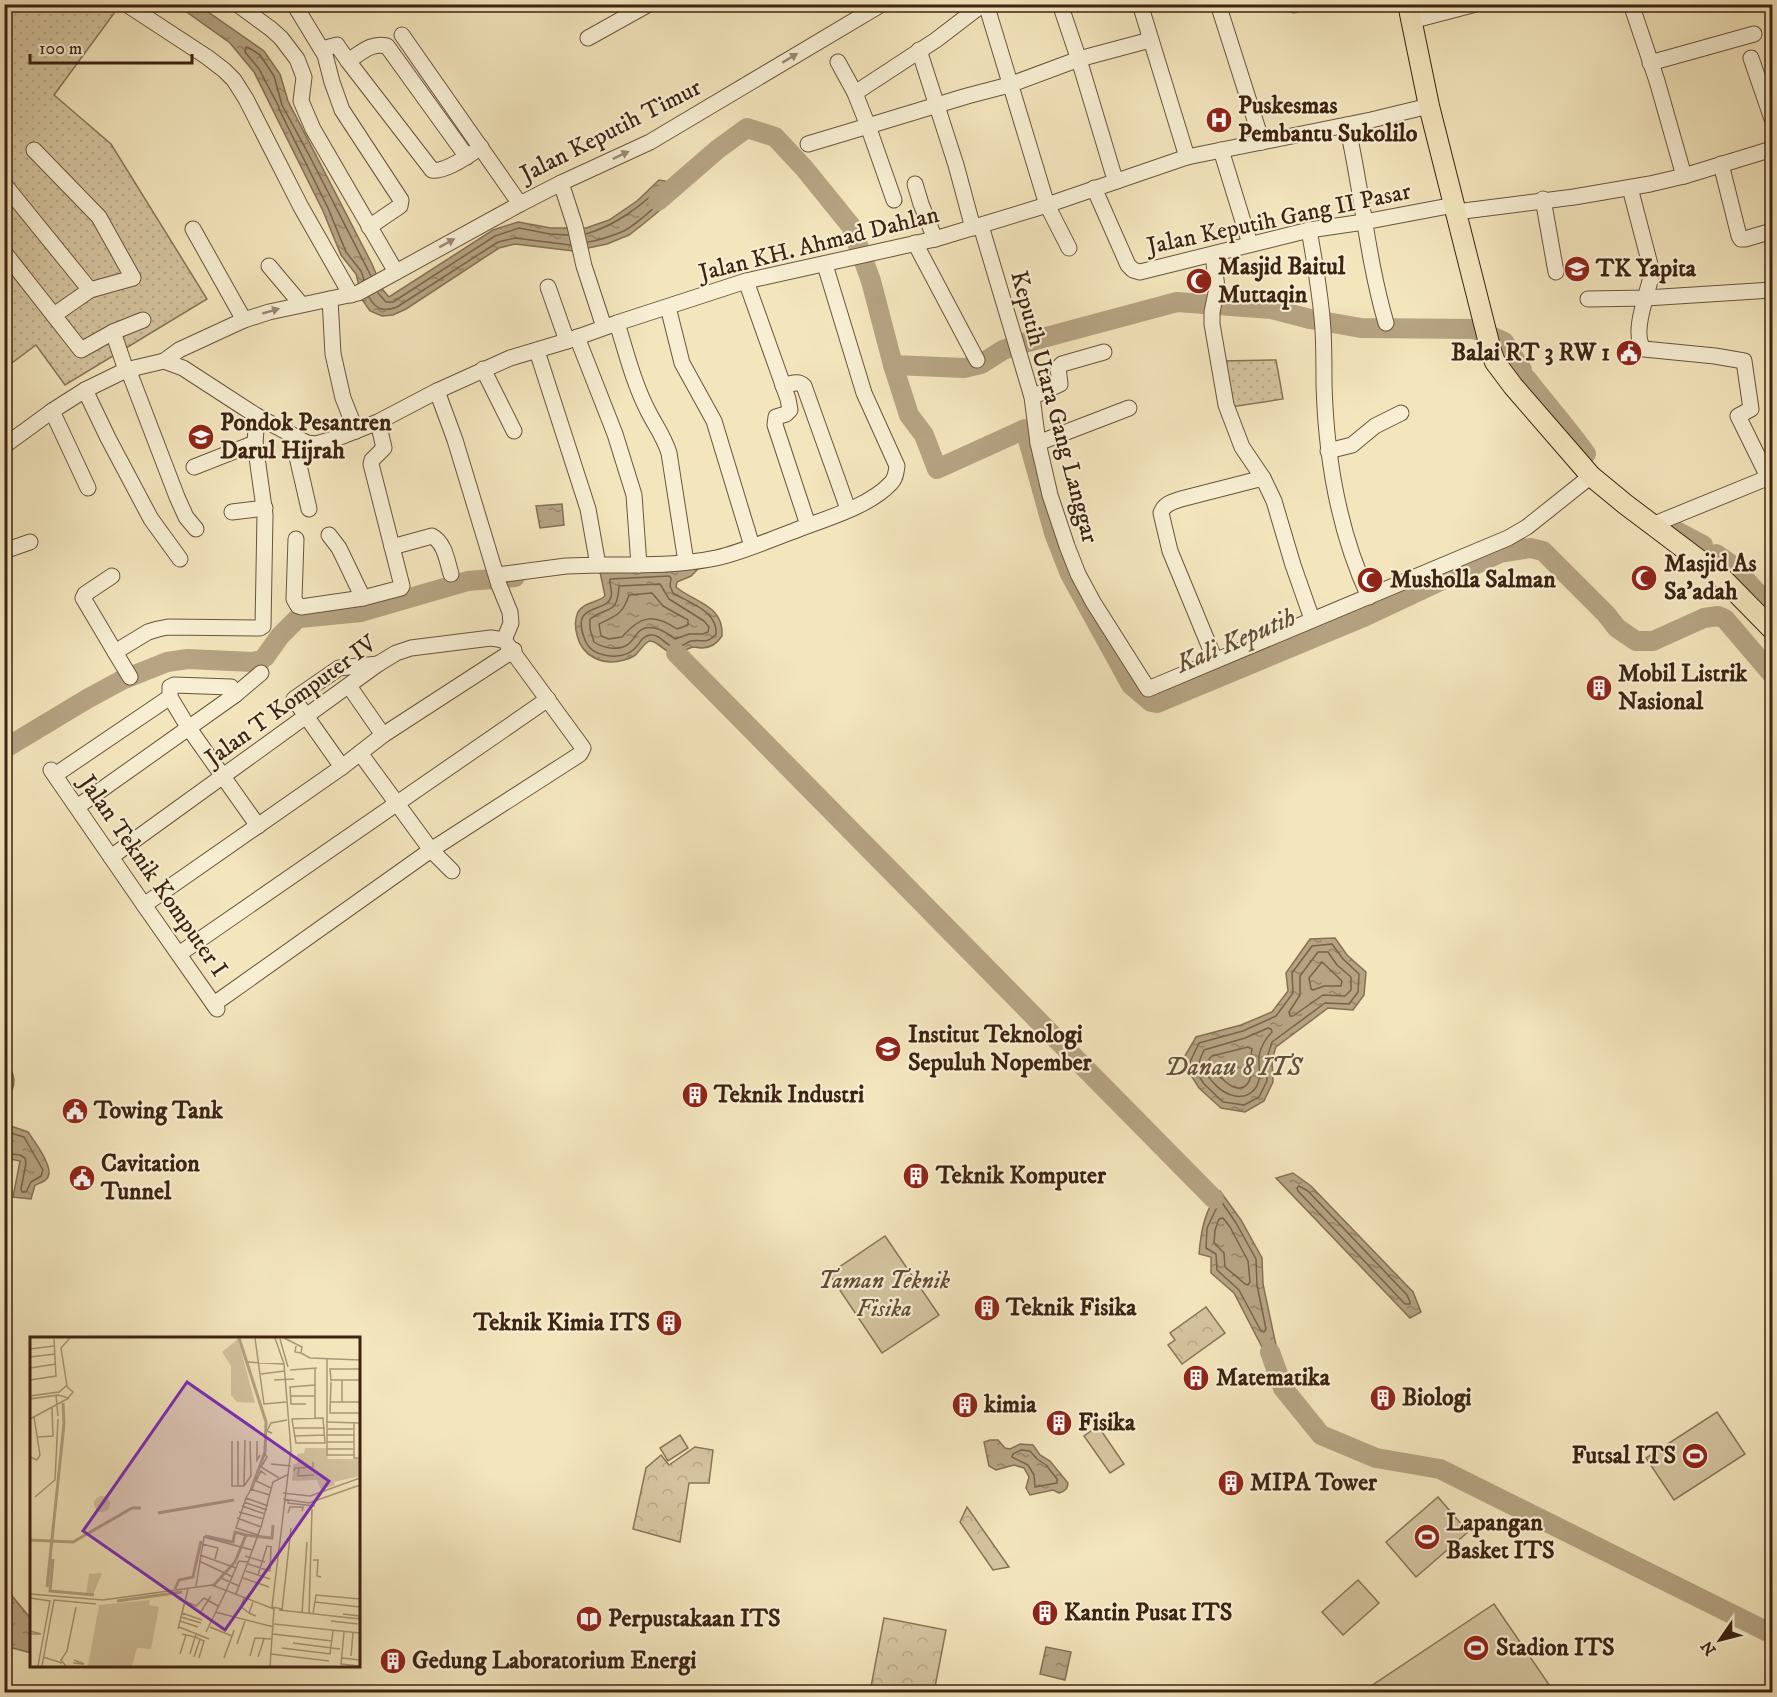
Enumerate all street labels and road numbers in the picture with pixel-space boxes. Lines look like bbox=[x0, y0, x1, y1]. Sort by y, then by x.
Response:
street label: Jalan Keputih Timur bbox=[514, 72, 706, 190]
street label: Jalan Keputih Gang II Pasar bbox=[1143, 176, 1414, 262]
street label: Jalan KH. Ahmad Dahlan bbox=[694, 200, 942, 289]
street label: Keputih Utara Gang Langgar bbox=[1003, 267, 1105, 547]
street label: Jalan T Komputer IV bbox=[198, 628, 383, 774]
street label: Jalan Teknik Komputer I bbox=[71, 768, 234, 983]

